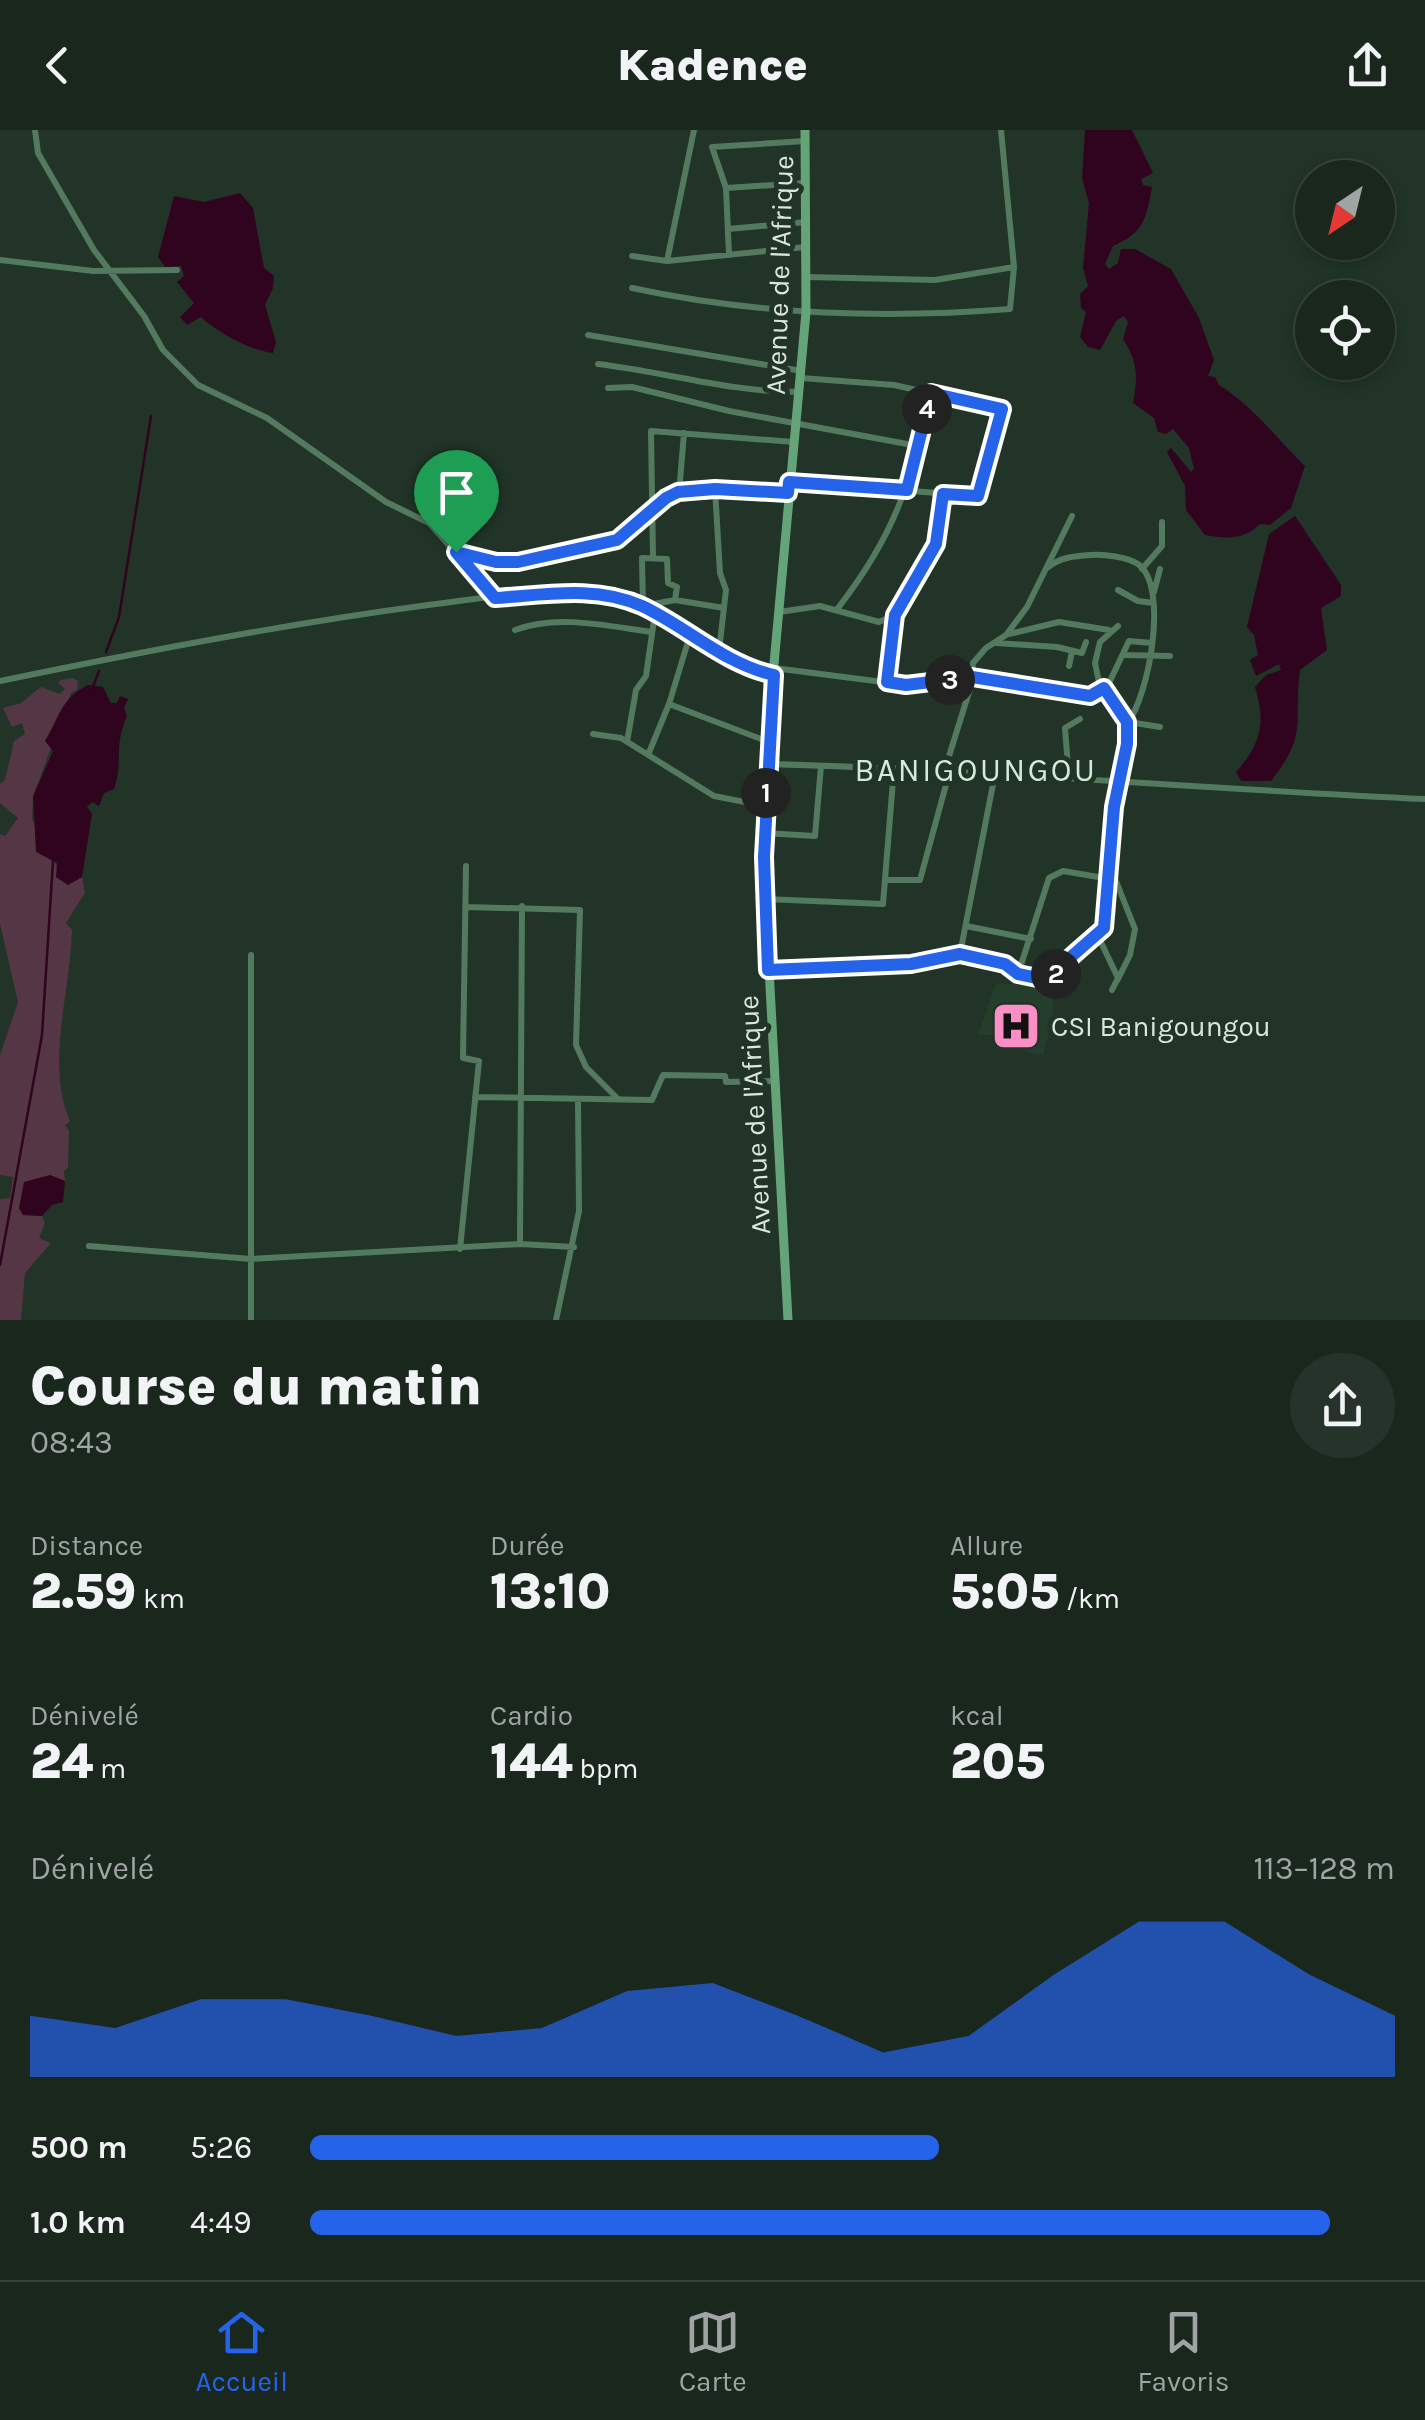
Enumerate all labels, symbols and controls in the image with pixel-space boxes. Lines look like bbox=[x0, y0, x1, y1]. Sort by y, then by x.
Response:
icon: back bbox=[30, 38, 85, 93]
icon: share bbox=[1340, 38, 1395, 93]
text: Kadence bbox=[617, 39, 808, 91]
street label: Avenue de l'Afrique bbox=[759, 155, 800, 395]
north arrow bbox=[1295, 160, 1395, 260]
map controls bbox=[1295, 160, 1395, 380]
button: locate bbox=[1295, 280, 1395, 380]
pin: 4 bbox=[902, 384, 952, 434]
text: 4 bbox=[919, 392, 935, 425]
pin bbox=[414, 450, 499, 553]
icon: arrive bbox=[429, 465, 484, 520]
pin: 3 bbox=[925, 655, 975, 705]
text: 3 bbox=[941, 663, 959, 696]
district label: BANIGOUNGOU bbox=[855, 752, 1097, 789]
pin: 1 bbox=[741, 768, 791, 818]
text: 1 bbox=[761, 776, 771, 809]
pin: 2 bbox=[1031, 949, 1081, 999]
text: 2 bbox=[1048, 957, 1064, 990]
street label: Avenue de l'Afrique bbox=[732, 994, 777, 1235]
hospital icon: CSI Banigoungou bbox=[990, 1000, 1042, 1052]
place label: CSI Banigoungou bbox=[1051, 1010, 1271, 1043]
button: share bbox=[1290, 1353, 1395, 1458]
text: Course du matin bbox=[30, 1354, 482, 1418]
text: 08:43 bbox=[30, 1424, 113, 1461]
text: Distance bbox=[30, 1529, 143, 1562]
text: Durée bbox=[490, 1529, 564, 1562]
text: Allure bbox=[950, 1529, 1023, 1562]
text: 2.59 bbox=[30, 1562, 136, 1621]
text: 13:10 bbox=[490, 1562, 610, 1621]
text: 5:05 bbox=[950, 1562, 1059, 1621]
text: km bbox=[136, 1582, 185, 1615]
text: /km bbox=[1059, 1582, 1120, 1615]
text: Dénivelé bbox=[30, 1699, 139, 1732]
text: Cardio bbox=[490, 1699, 573, 1732]
text: kcal bbox=[950, 1699, 1003, 1732]
text: 24 bbox=[30, 1732, 93, 1791]
text: 144 bbox=[490, 1732, 573, 1791]
text: 205 bbox=[950, 1732, 1045, 1791]
text: m bbox=[93, 1752, 126, 1785]
text: bpm bbox=[573, 1752, 638, 1785]
text: Dénivelé bbox=[30, 1850, 154, 1887]
text: 113–128 m bbox=[1254, 1850, 1395, 1887]
text: 500 m bbox=[30, 2129, 128, 2166]
text: 5:26 bbox=[190, 2129, 252, 2166]
text: 1.0 km bbox=[30, 2204, 126, 2241]
text: 4:49 bbox=[190, 2204, 252, 2241]
tab: Accueil bbox=[195, 2305, 288, 2398]
tab: Carte bbox=[679, 2305, 747, 2398]
tab: Favoris bbox=[1138, 2305, 1230, 2398]

